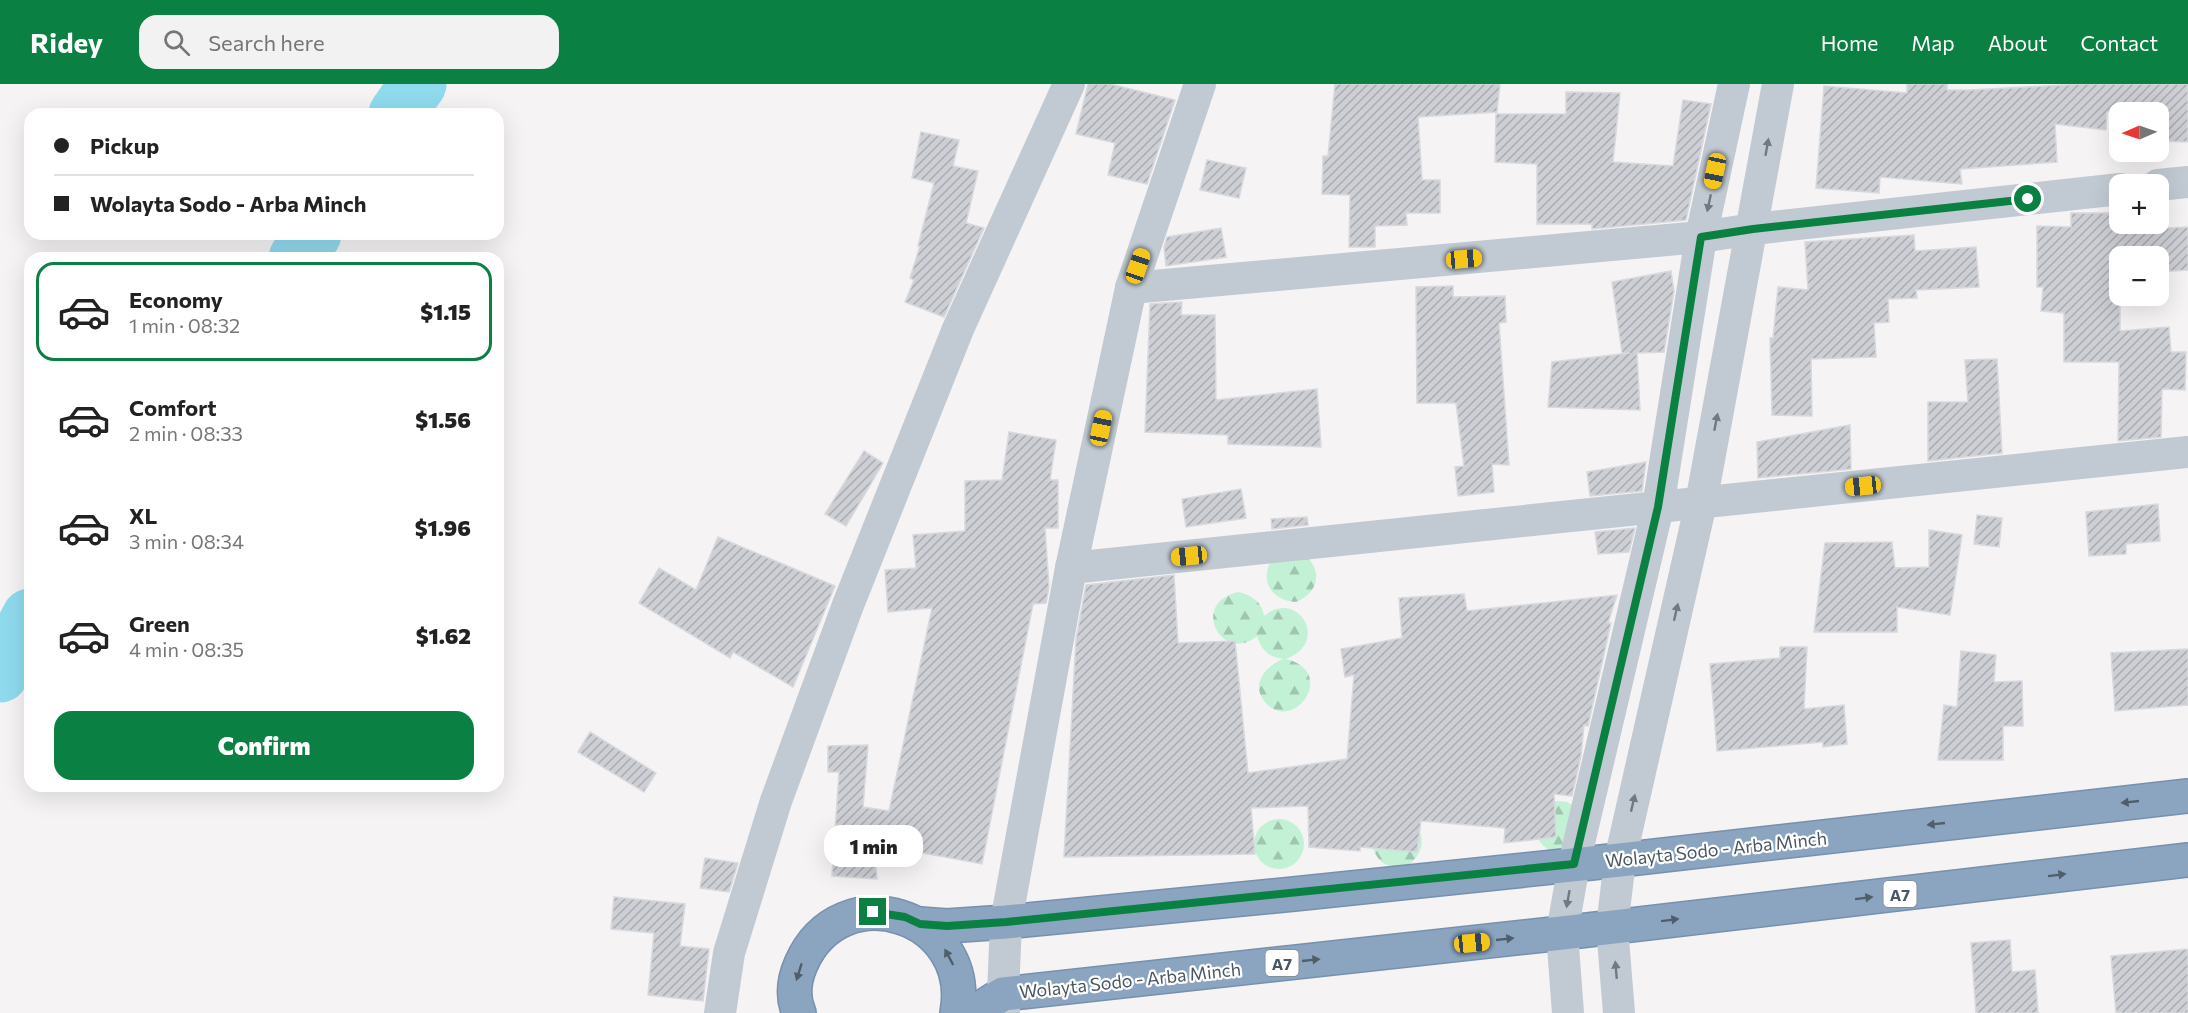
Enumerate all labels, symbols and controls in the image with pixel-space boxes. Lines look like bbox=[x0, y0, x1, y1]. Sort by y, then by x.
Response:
search box bbox=[139, 15, 559, 69]
text: Ridey bbox=[30, 25, 103, 59]
icon: search bbox=[160, 26, 193, 59]
text: Search here bbox=[208, 29, 325, 56]
text: Home bbox=[1821, 30, 1878, 55]
text: Map bbox=[1911, 30, 1955, 55]
text: About bbox=[1988, 30, 2047, 55]
text: Contact bbox=[2080, 30, 2158, 55]
north arrow bbox=[2109, 102, 2169, 162]
map controls bbox=[2109, 102, 2169, 306]
text: Pickup bbox=[90, 132, 159, 159]
one-way arrow bbox=[1763, 138, 1772, 157]
car bbox=[1702, 152, 1728, 190]
button: + bbox=[2109, 174, 2169, 234]
route start bbox=[2014, 185, 2041, 212]
text: Wolayta Sodo - Arba Minch bbox=[90, 190, 366, 217]
one-way arrow bbox=[1703, 194, 1713, 212]
car bbox=[1124, 246, 1152, 286]
button: − bbox=[2109, 246, 2169, 306]
car bbox=[1445, 248, 1483, 270]
icon: car bbox=[57, 285, 111, 339]
text: Economy bbox=[129, 286, 223, 313]
text: $1.15 bbox=[420, 298, 471, 325]
text: 1 min · 08:32 bbox=[129, 313, 240, 337]
icon: car bbox=[57, 393, 111, 447]
text: Comfort bbox=[129, 394, 217, 421]
text: $1.56 bbox=[415, 406, 471, 433]
car bbox=[1088, 409, 1114, 447]
one-way arrow bbox=[1712, 412, 1721, 431]
text: 2 min · 08:33 bbox=[129, 421, 243, 445]
car bbox=[1844, 475, 1882, 497]
icon: car bbox=[57, 501, 111, 555]
text: XL bbox=[129, 502, 157, 529]
text: $1.96 bbox=[415, 514, 471, 541]
text: 3 min · 08:34 bbox=[129, 529, 244, 553]
car bbox=[1170, 545, 1208, 567]
one-way arrow bbox=[1672, 603, 1682, 622]
icon: car bbox=[57, 609, 111, 663]
text: Green bbox=[129, 610, 190, 637]
text: $1.62 bbox=[416, 622, 471, 649]
text: 4 min · 08:35 bbox=[129, 637, 244, 661]
button: Confirm bbox=[54, 711, 474, 780]
one-way arrow bbox=[1629, 793, 1638, 812]
one-way arrow bbox=[2120, 798, 2139, 807]
one-way arrow bbox=[1927, 819, 1946, 829]
callout: 1 min bbox=[824, 825, 922, 867]
street label: Wolayta Sodo - Arba Minch bbox=[1604, 826, 1828, 872]
text: 1 min bbox=[849, 834, 898, 858]
one-way arrow bbox=[2048, 871, 2067, 880]
road number: A7 bbox=[1884, 881, 1916, 907]
one-way arrow bbox=[1563, 889, 1572, 908]
one-way arrow bbox=[1854, 893, 1873, 903]
route end bbox=[859, 898, 886, 925]
one-way arrow bbox=[1661, 915, 1680, 925]
car bbox=[1453, 932, 1491, 954]
one-way arrow bbox=[1496, 934, 1515, 944]
one-way arrow bbox=[944, 948, 954, 965]
road number: A7 bbox=[1266, 950, 1298, 976]
one-way arrow bbox=[1302, 955, 1321, 965]
street label: Wolayta Sodo - Arba Minch bbox=[1018, 957, 1242, 1003]
one-way arrow bbox=[1611, 960, 1620, 979]
one-way arrow bbox=[794, 963, 803, 981]

